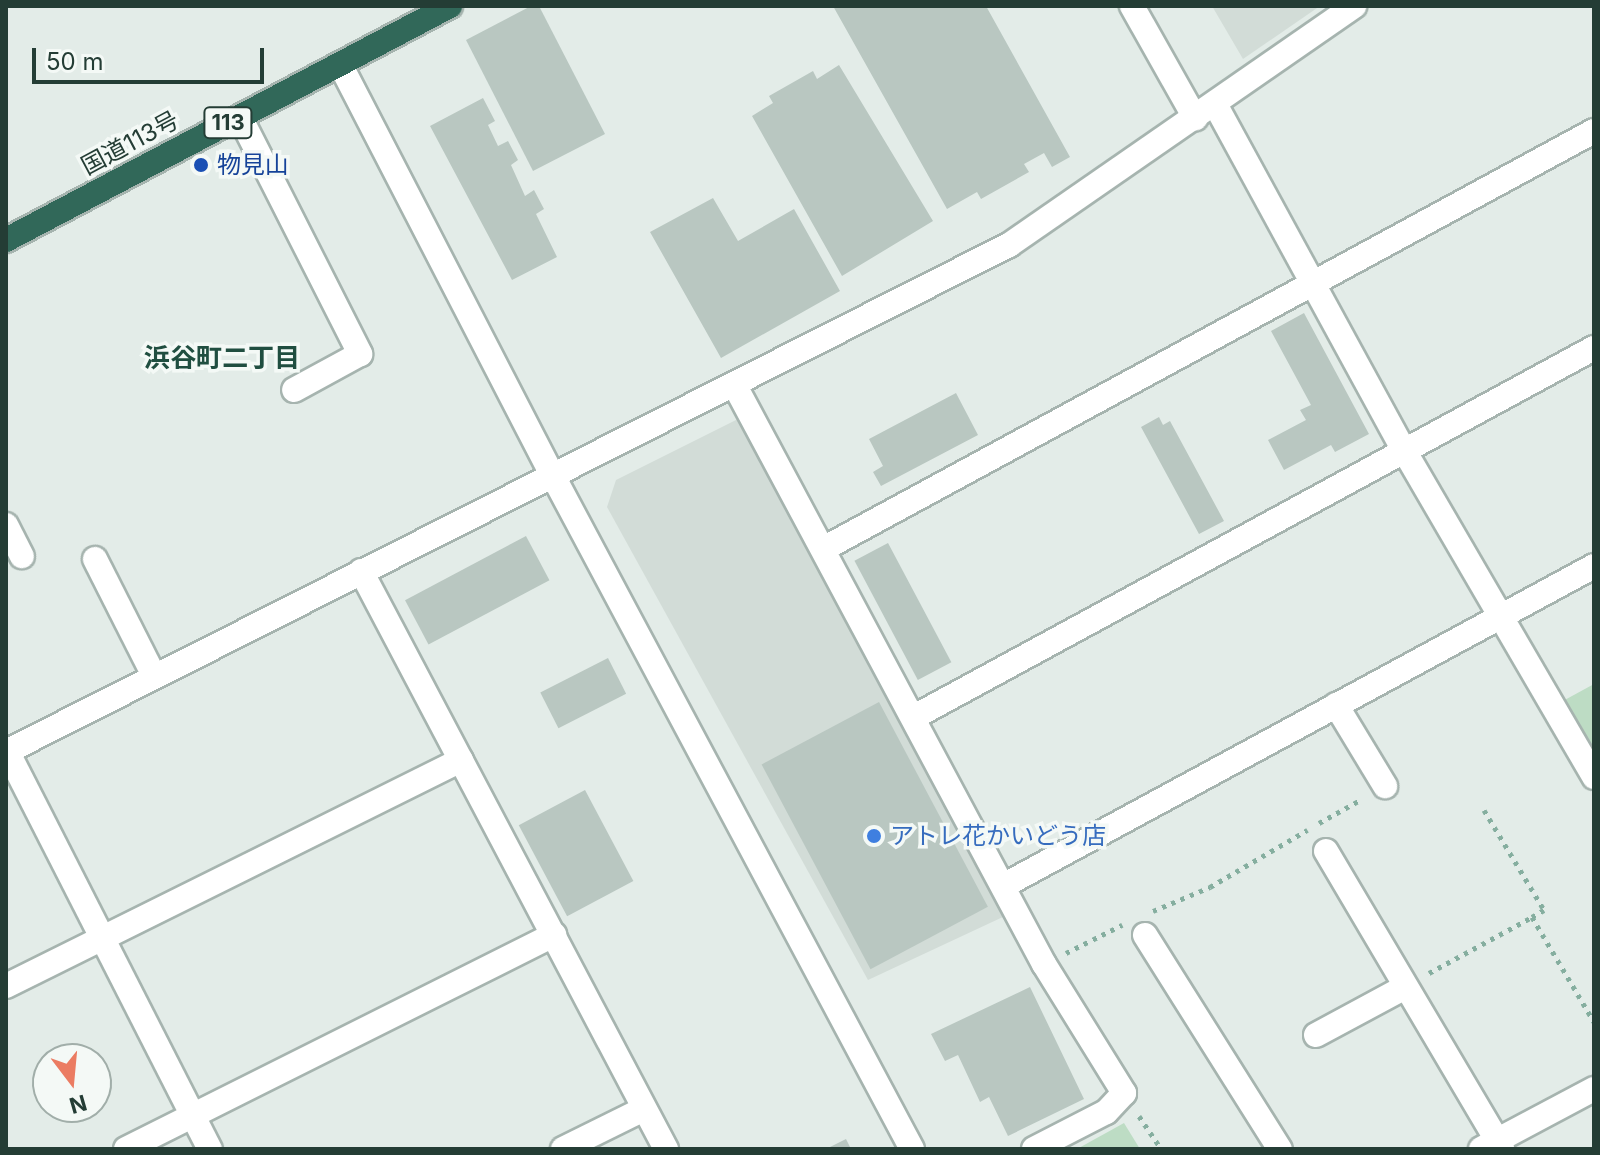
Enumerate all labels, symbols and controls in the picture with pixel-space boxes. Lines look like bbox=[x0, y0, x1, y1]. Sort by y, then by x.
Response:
scale bar bbox=[36, 32, 268, 82]
text: 50 m bbox=[46, 47, 104, 76]
street label: 国道113号 bbox=[76, 105, 184, 181]
road number: 113 bbox=[202, 105, 254, 141]
place label: 物見山 bbox=[217, 151, 289, 179]
marker: 物見山 bbox=[192, 156, 210, 174]
district label: 浜谷町二丁目 bbox=[144, 342, 300, 374]
place label: アトレ花かいどう店 bbox=[890, 822, 1106, 850]
marker: アトレ花かいどう店 bbox=[865, 827, 883, 845]
north arrow bbox=[32, 1043, 112, 1123]
text: N bbox=[66, 1089, 90, 1119]

